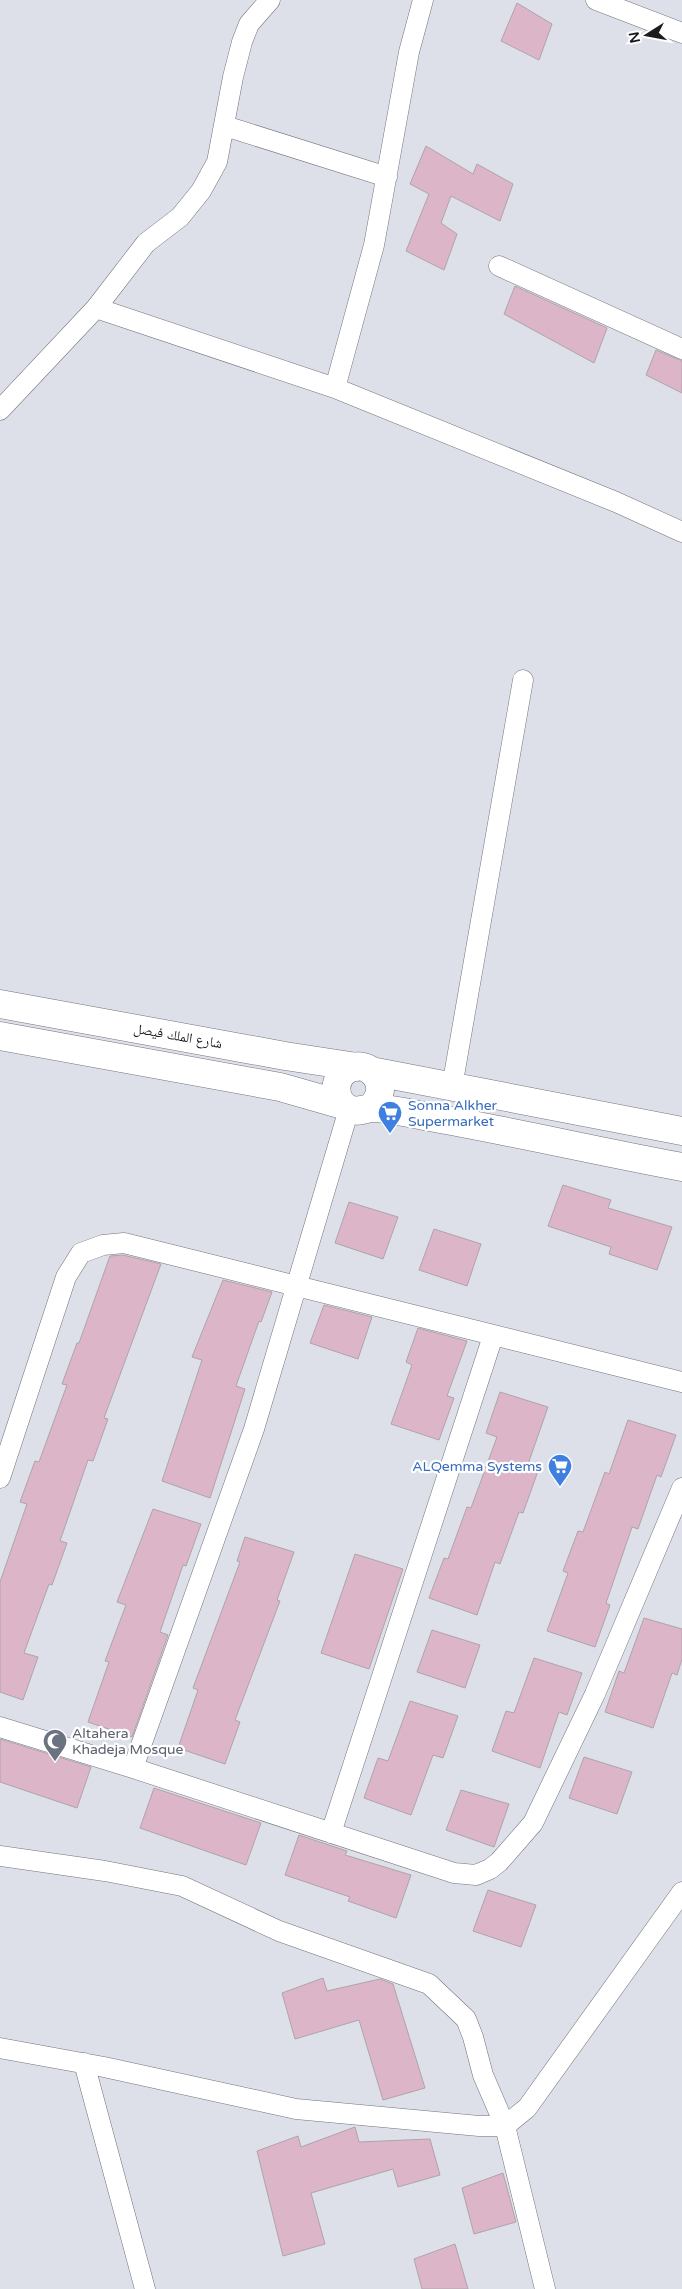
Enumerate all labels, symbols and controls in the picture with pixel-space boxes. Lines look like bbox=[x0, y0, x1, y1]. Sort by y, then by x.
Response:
north arrow bbox=[622, 10, 672, 60]
text: N bbox=[625, 30, 644, 45]
street label: شارع الملك فيصل bbox=[132, 1020, 224, 1053]
place label: Sonna Alkher Supermarket bbox=[408, 1097, 498, 1130]
supermarket icon: Sonna Alkher Supermarket bbox=[377, 1100, 403, 1134]
supermarket icon: ALQemma Systems bbox=[547, 1453, 573, 1487]
place label: ALQemma Systems bbox=[412, 1458, 542, 1475]
place label: Altahera Khadeja Mosque bbox=[72, 1725, 184, 1758]
mosque icon: Altahera Khadeja Mosque bbox=[42, 1728, 68, 1762]

